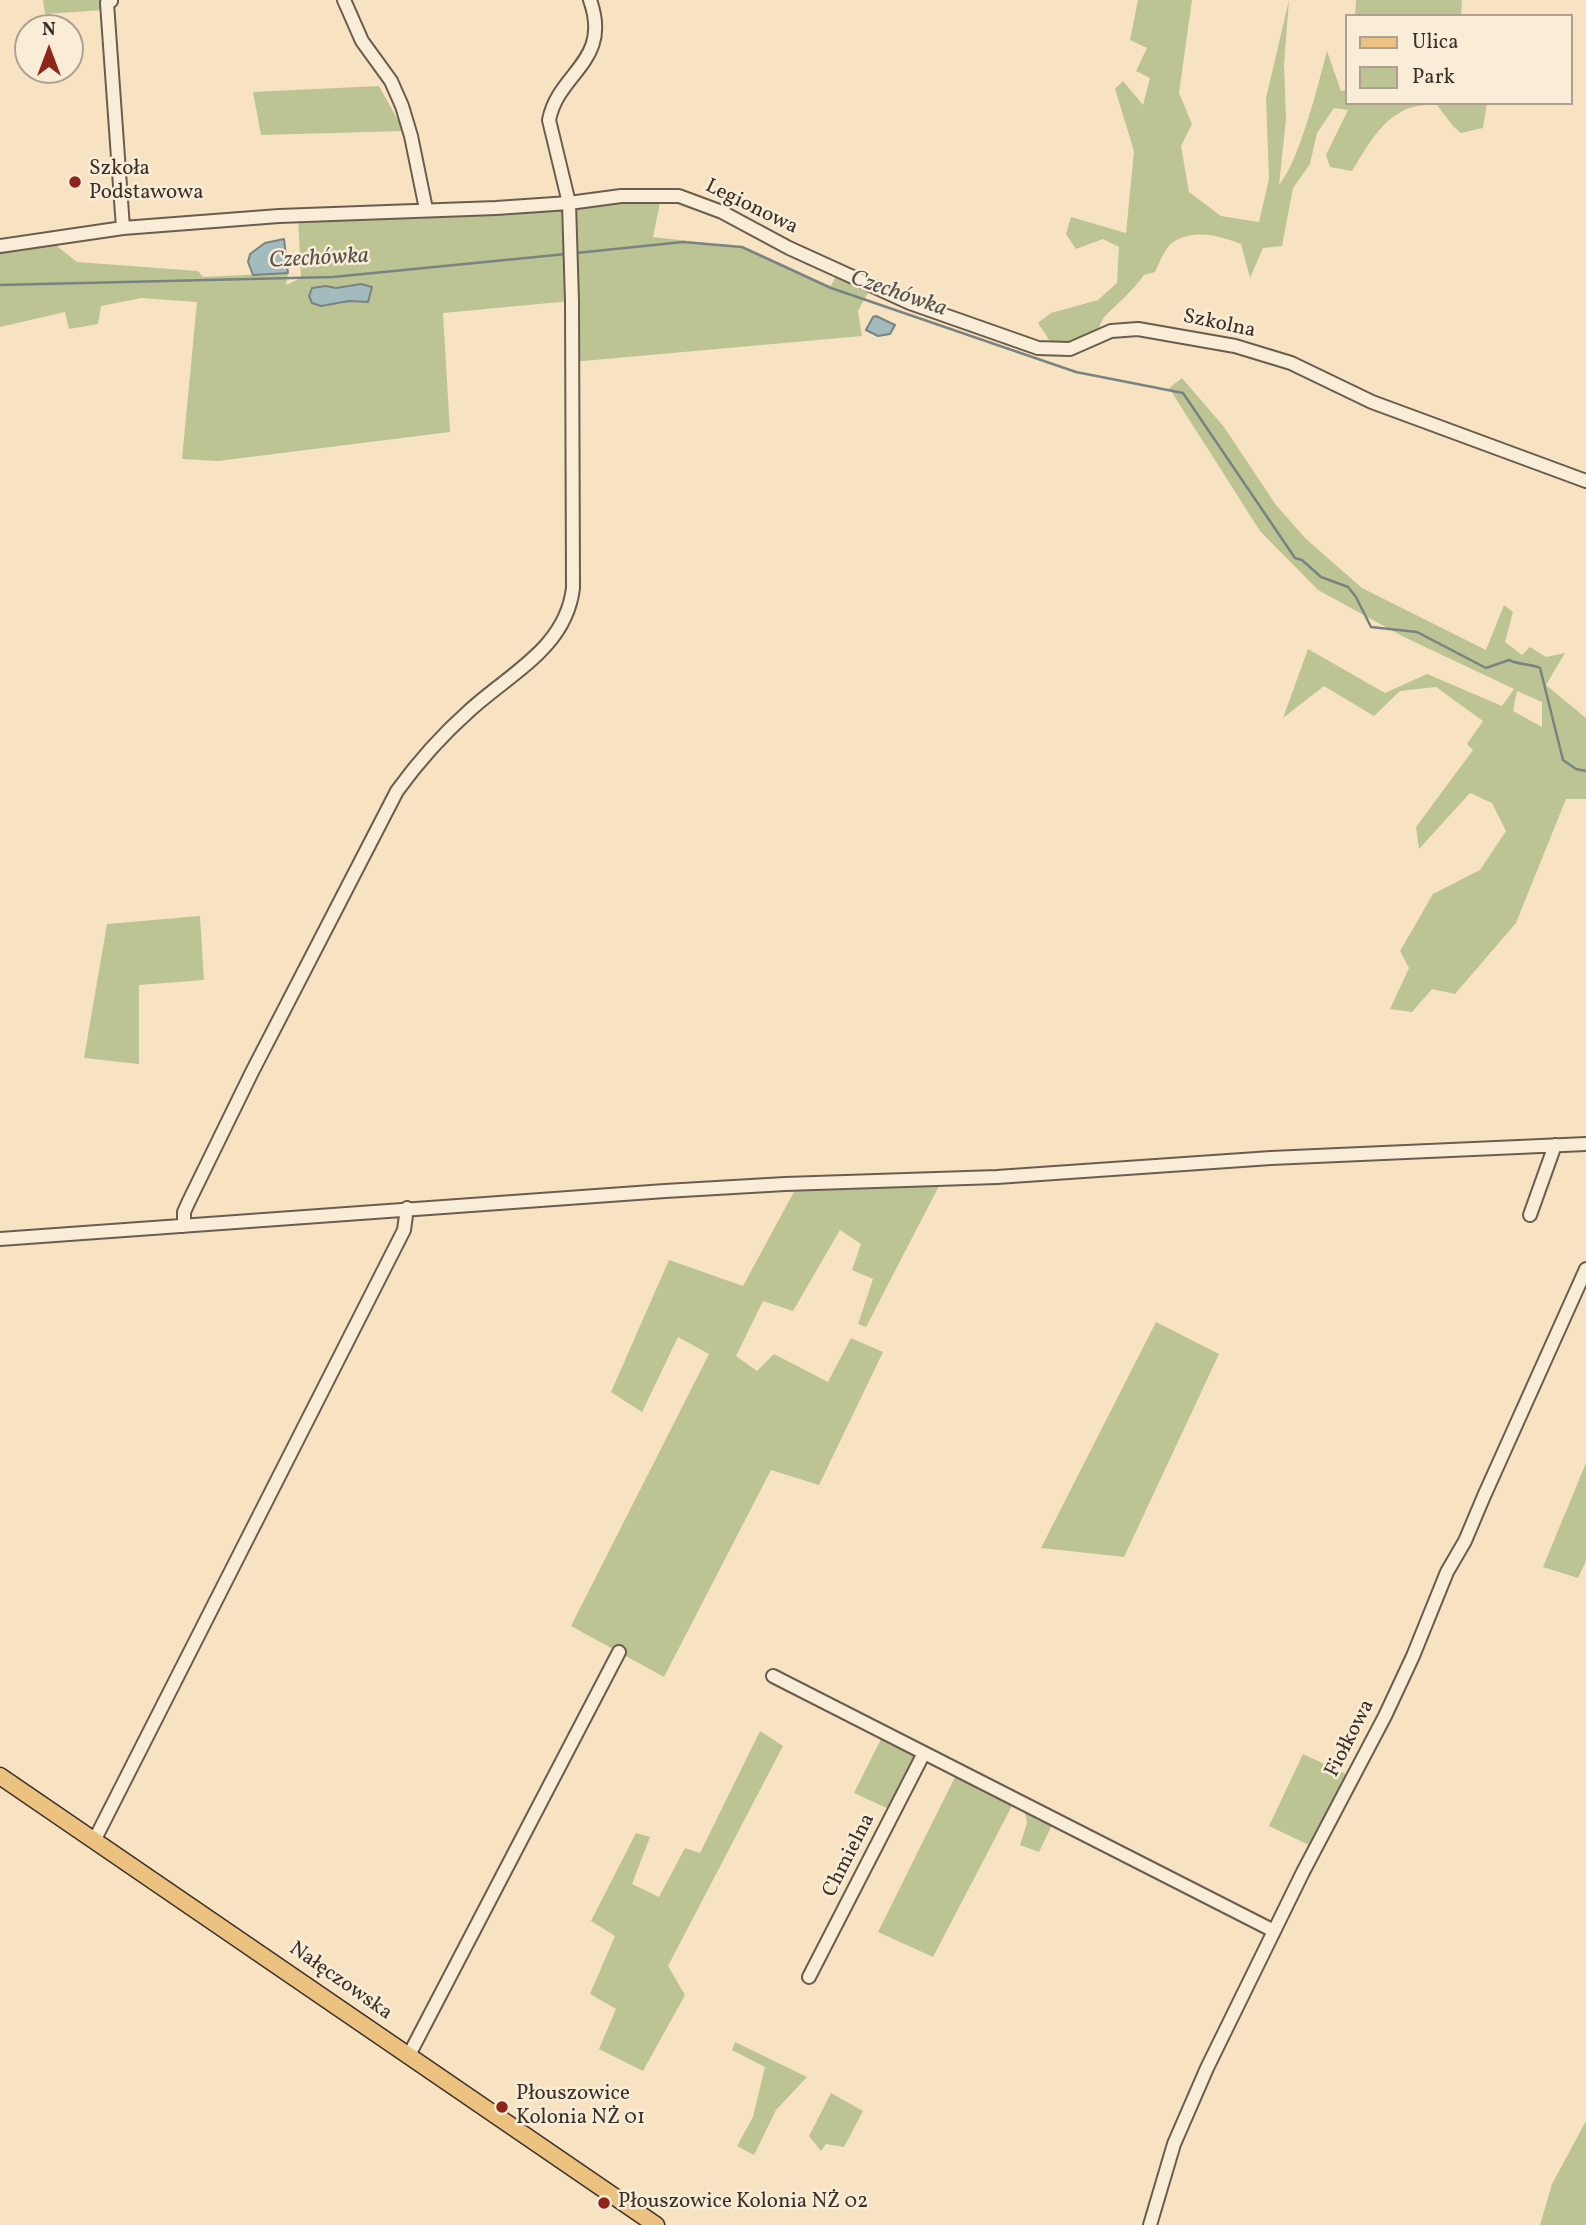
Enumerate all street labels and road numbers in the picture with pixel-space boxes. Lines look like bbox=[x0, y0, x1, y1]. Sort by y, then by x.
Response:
street label: Legionowa bbox=[700, 175, 802, 241]
street label: Szkolna bbox=[1180, 305, 1258, 345]
street label: Fiołkowa bbox=[1321, 1696, 1381, 1782]
street label: Chmielna bbox=[818, 1810, 882, 1902]
street label: Nałęczowska bbox=[284, 1937, 396, 2027]

